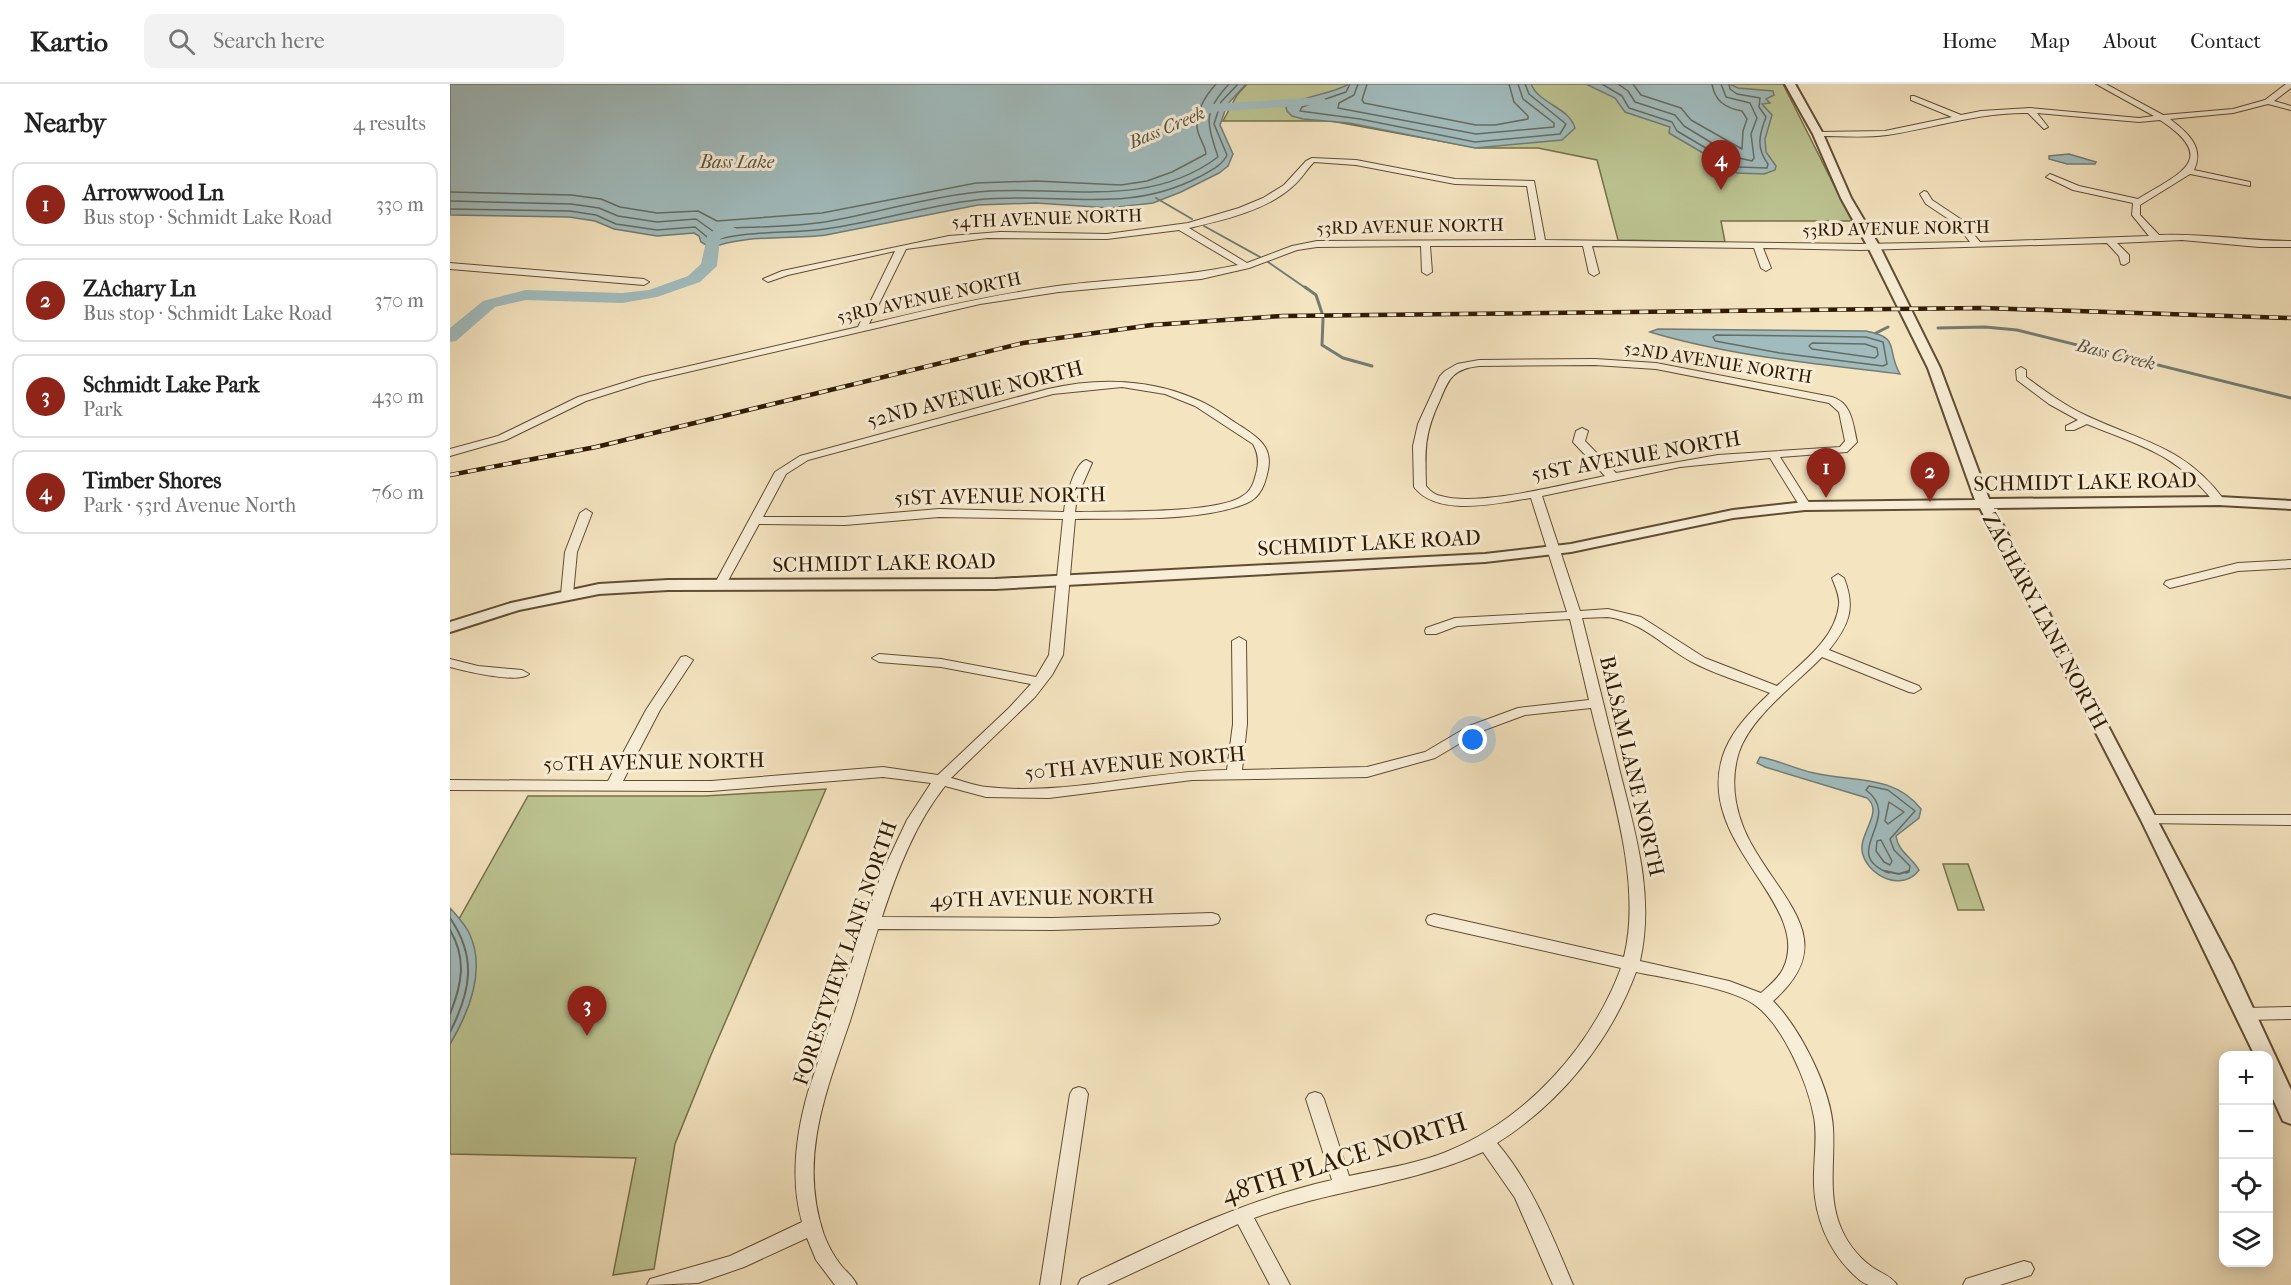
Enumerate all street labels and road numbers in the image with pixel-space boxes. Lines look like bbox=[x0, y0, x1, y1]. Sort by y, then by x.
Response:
street label: 54TH AVENUE NORTH bbox=[951, 205, 1143, 233]
street label: 53RD AVENUE NORTH bbox=[1316, 215, 1504, 239]
street label: 53RD AVENUE NORTH bbox=[1802, 217, 1990, 241]
street label: 53RD AVENUE NORTH bbox=[835, 268, 1023, 328]
street label: 52ND AVENUE NORTH bbox=[1622, 338, 1814, 388]
street label: 52ND AVENUE NORTH bbox=[864, 355, 1086, 433]
street label: 51ST AVENUE NORTH bbox=[1530, 426, 1743, 486]
street label: SCHMIDT LAKE ROAD bbox=[1973, 468, 2197, 496]
street label: 51ST AVENUE NORTH bbox=[894, 482, 1107, 510]
street label: ZACHARY LANE NORTH bbox=[1978, 509, 2113, 734]
street label: SCHMIDT LAKE ROAD bbox=[1257, 525, 1481, 561]
street label: SCHMIDT LAKE ROAD bbox=[772, 549, 996, 577]
street label: BALSAM LANE NORTH bbox=[1595, 653, 1669, 879]
street label: 50TH AVENUE NORTH bbox=[1024, 741, 1247, 785]
street label: 50TH AVENUE NORTH bbox=[543, 748, 765, 776]
street label: FORESTVIEW LANE NORTH bbox=[788, 817, 902, 1088]
street label: 49TH AVENUE NORTH bbox=[930, 884, 1155, 912]
street label: 48TH PLACE NORTH bbox=[1218, 1106, 1470, 1210]

